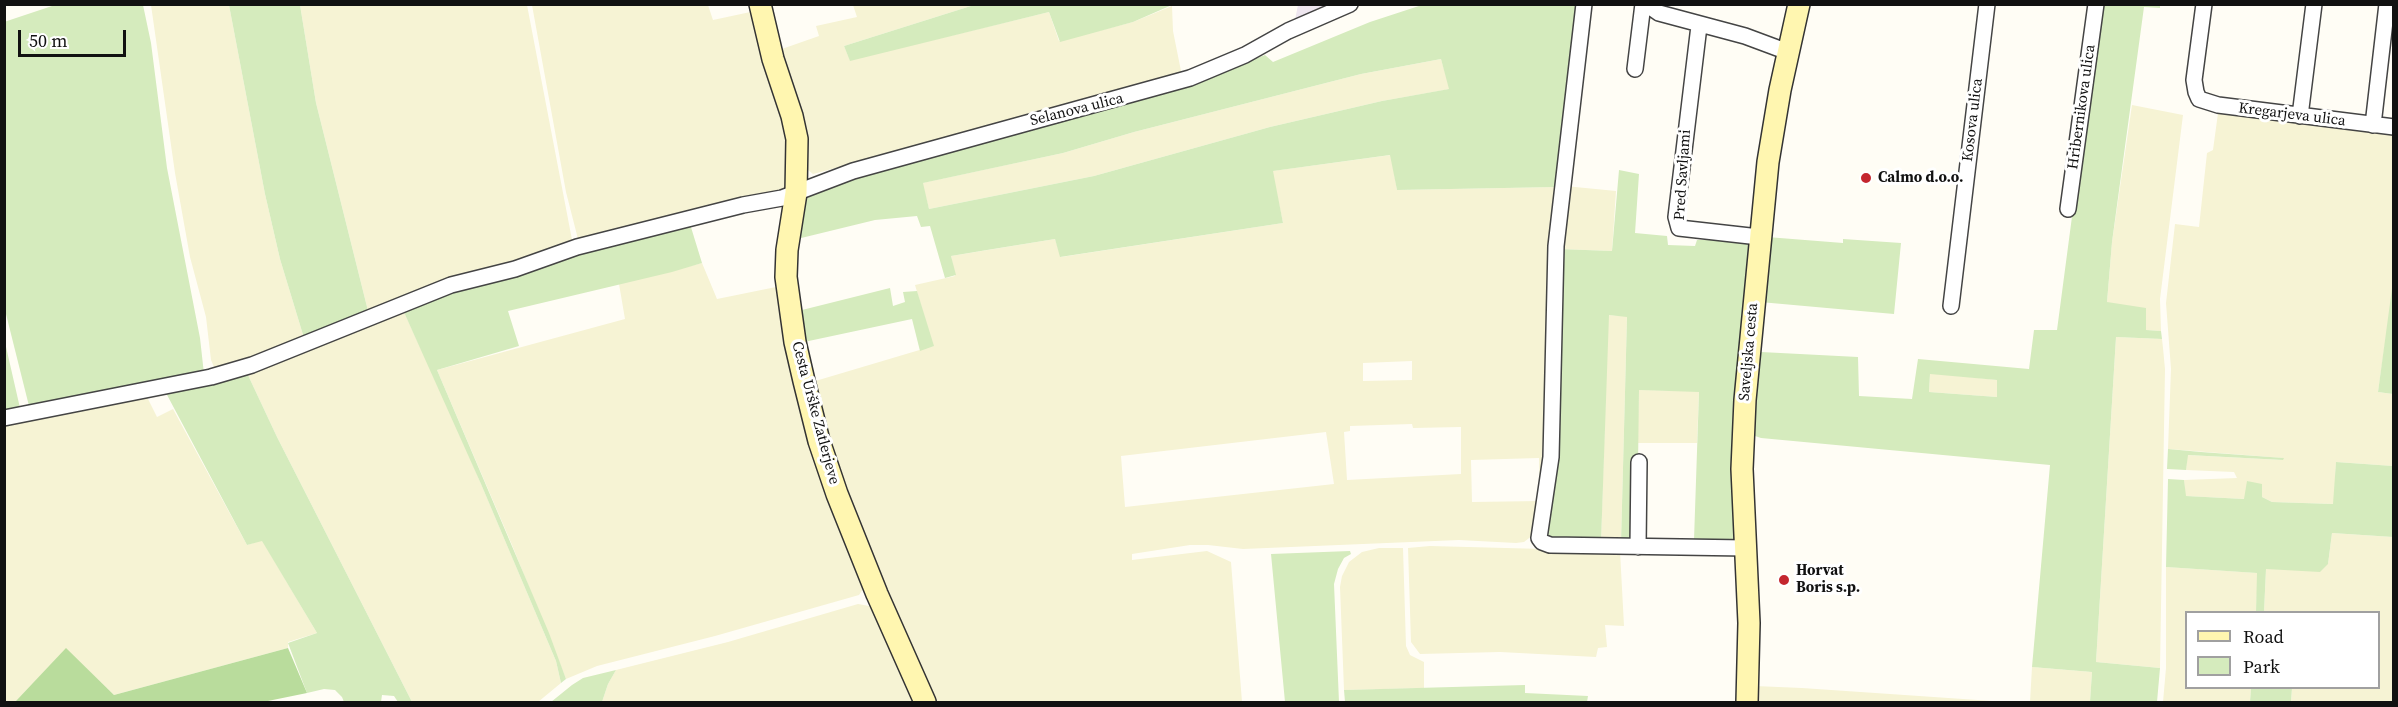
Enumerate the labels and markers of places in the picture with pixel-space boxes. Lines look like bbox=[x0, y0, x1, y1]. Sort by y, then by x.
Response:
place label: Calmo d.o.o. bbox=[1878, 169, 1963, 187]
marker: Calmo d.o.o. bbox=[1859, 171, 1873, 185]
place label: Horvat Boris s.p. bbox=[1796, 562, 1860, 597]
marker: Horvat Boris s.p. bbox=[1777, 573, 1791, 587]

